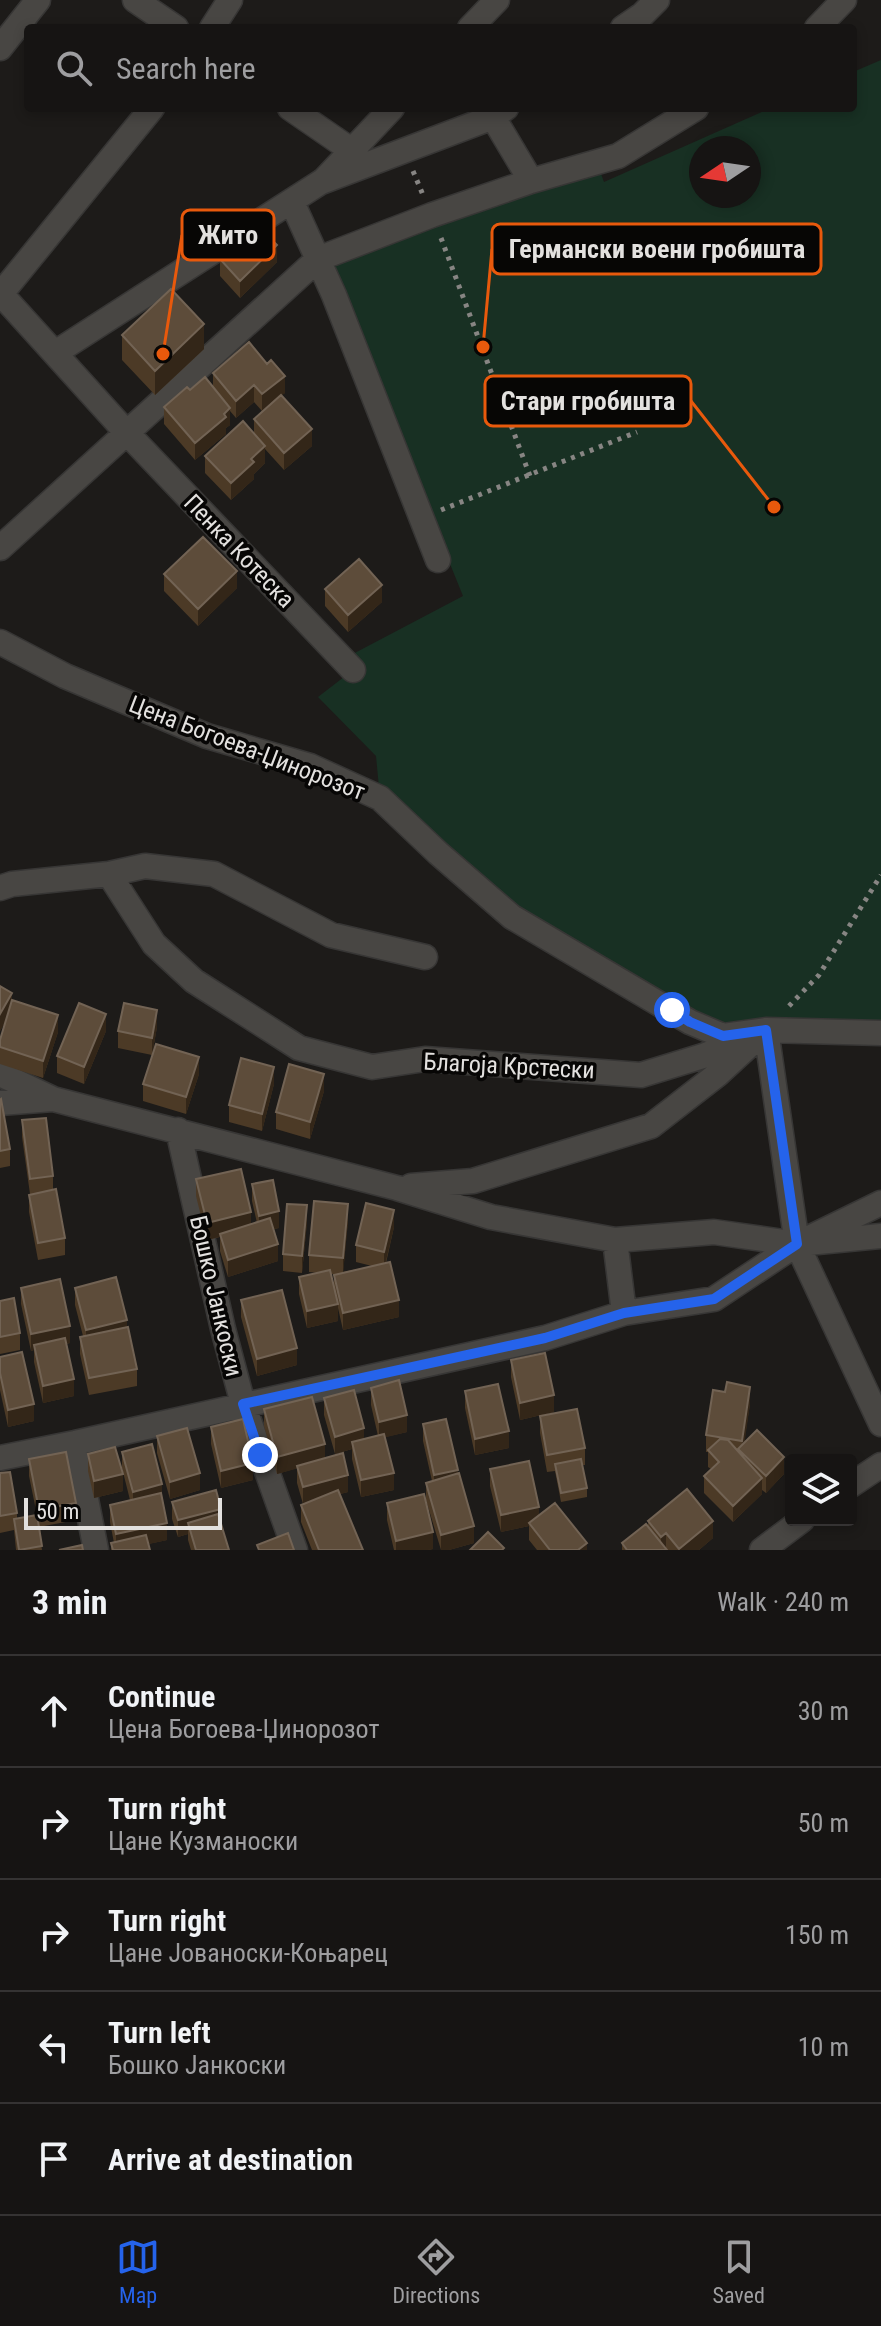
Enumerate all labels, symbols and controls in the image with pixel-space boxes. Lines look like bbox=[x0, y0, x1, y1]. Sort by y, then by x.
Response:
search box bbox=[24, 24, 857, 112]
icon: search bbox=[52, 46, 96, 90]
text: Search here bbox=[116, 51, 256, 86]
north arrow bbox=[689, 136, 761, 208]
callout: Жито bbox=[182, 210, 274, 260]
text: Жито bbox=[198, 220, 258, 250]
callout: Германски воени гробишта bbox=[492, 224, 821, 274]
text: Германски воени гробишта bbox=[509, 234, 805, 264]
callout: Стари гробишта bbox=[485, 376, 691, 426]
text: Стари гробишта bbox=[501, 386, 675, 416]
street label: Пенка Котеска bbox=[178, 489, 300, 613]
street label: Цена Богоева-Џинорозот bbox=[125, 690, 369, 806]
route start bbox=[654, 992, 690, 1028]
street label: Благоја Крстески bbox=[423, 1048, 595, 1084]
street label: Бошко Јанкоски bbox=[184, 1213, 248, 1379]
route end bbox=[242, 1437, 278, 1473]
map controls bbox=[785, 1454, 857, 1526]
button: layers bbox=[785, 1454, 857, 1526]
scale bar bbox=[24, 1494, 222, 1530]
text: 50 m bbox=[36, 1499, 79, 1524]
text: 3 min bbox=[32, 1582, 108, 1622]
text: Walk · 240 m bbox=[717, 1587, 849, 1617]
text: Continue bbox=[108, 1679, 215, 1714]
icon: ahead bbox=[32, 1689, 76, 1733]
text: 30 m bbox=[798, 1696, 849, 1726]
text: Цена Богоева-Џинорозот bbox=[108, 1714, 379, 1744]
text: Turn right bbox=[108, 1791, 226, 1826]
icon: right bbox=[32, 1801, 76, 1845]
text: 50 m bbox=[798, 1808, 849, 1838]
text: Цане Кузманоски bbox=[108, 1826, 298, 1856]
text: Turn right bbox=[108, 1903, 226, 1938]
icon: right bbox=[32, 1913, 76, 1957]
text: 150 m bbox=[785, 1920, 849, 1950]
text: Цане Јованоски-Коњарец bbox=[108, 1938, 388, 1968]
text: Turn left bbox=[108, 2015, 211, 2050]
icon: left bbox=[32, 2025, 76, 2069]
text: 10 m bbox=[798, 2032, 849, 2062]
text: Бошко Јанкоски bbox=[108, 2050, 286, 2080]
icon: arrive bbox=[32, 2137, 76, 2181]
text: Arrive at destination bbox=[108, 2142, 353, 2177]
tab: Map bbox=[116, 2235, 160, 2308]
tab: Directions bbox=[392, 2235, 480, 2308]
tab: Saved bbox=[713, 2235, 765, 2308]

